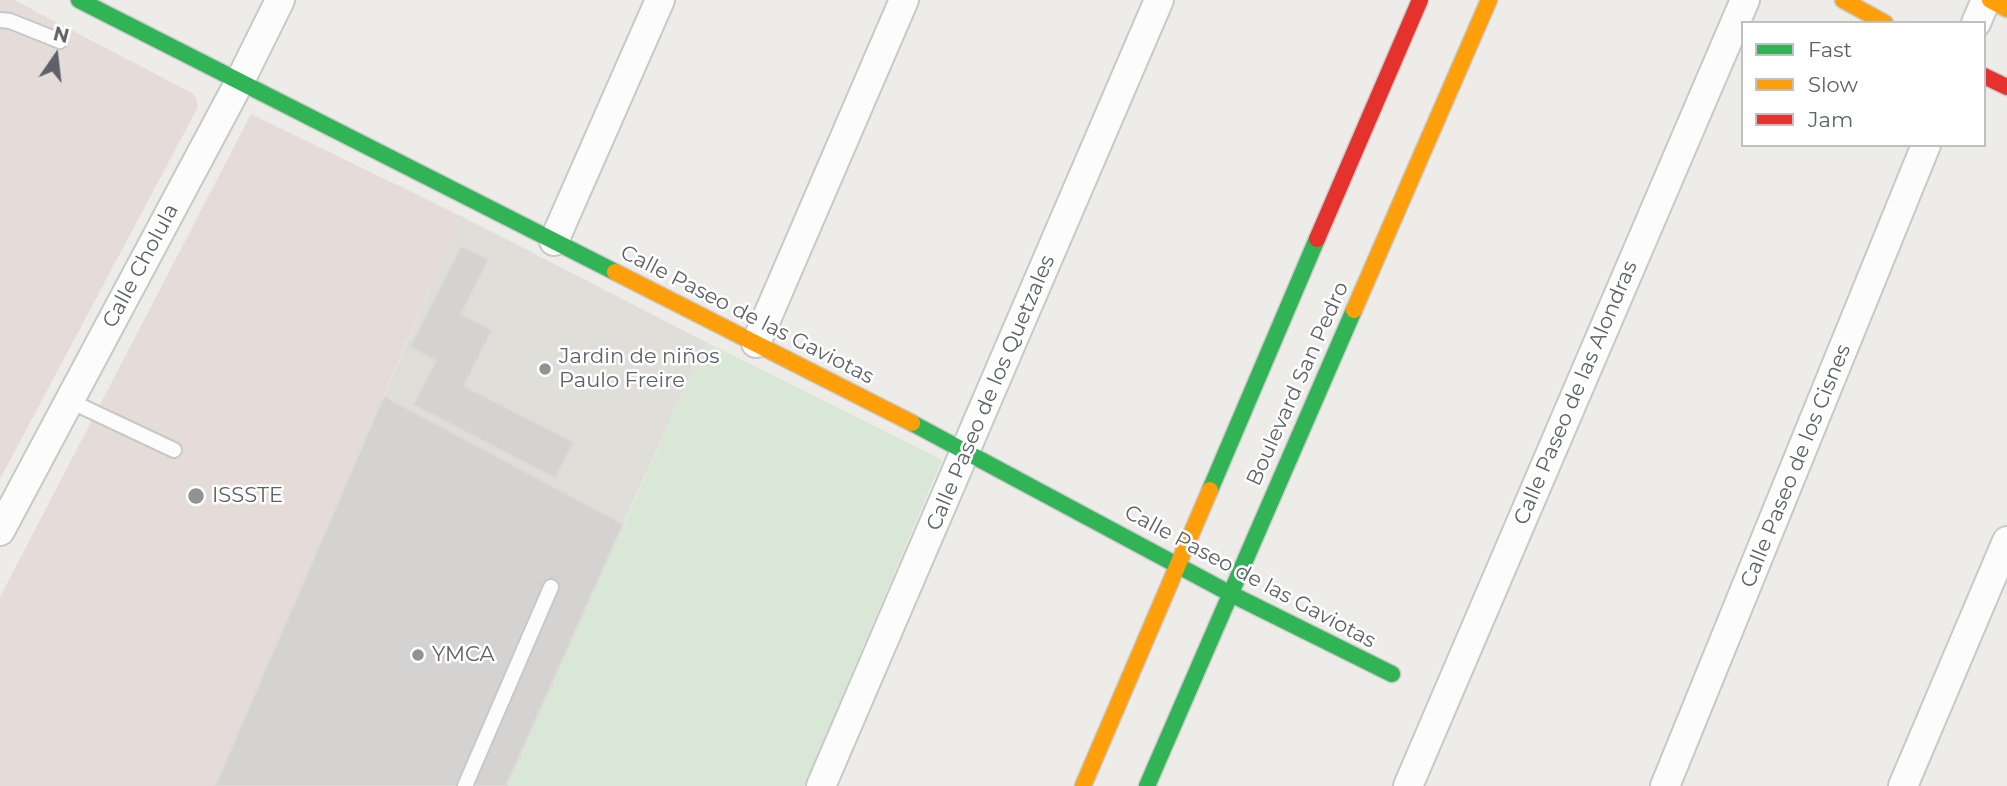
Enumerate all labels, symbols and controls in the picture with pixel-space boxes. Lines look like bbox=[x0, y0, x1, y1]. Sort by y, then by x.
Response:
north arrow bbox=[21, 21, 91, 91]
legend bbox=[1741, 21, 1986, 147]
text: N bbox=[51, 22, 71, 48]
text: Fast bbox=[1808, 37, 1852, 62]
text: Slow bbox=[1808, 72, 1858, 97]
text: Jam bbox=[1808, 107, 1853, 132]
street label: Calle Cholula bbox=[98, 200, 184, 332]
street label: Calle Paseo de las Gaviotas bbox=[616, 240, 878, 390]
street label: Calle Paseo de los Quetzales bbox=[921, 251, 1061, 535]
street label: Calle Paseo de las Alondras bbox=[1509, 257, 1643, 529]
street label: Boulevard San Pedro bbox=[1242, 278, 1354, 490]
street label: Calle Paseo de los Cisnes bbox=[1736, 341, 1856, 591]
place label: Jardin de niños Paulo Freire bbox=[559, 344, 720, 394]
marker: Jardin de niños Paulo Freire bbox=[537, 361, 553, 377]
place label: ISSSTE bbox=[212, 483, 283, 509]
marker: ISSSTE bbox=[186, 486, 206, 506]
street label: Calle Paseo de las Gaviotas bbox=[1120, 500, 1380, 654]
place label: YMCA bbox=[432, 642, 495, 668]
marker: YMCA bbox=[410, 647, 426, 663]

